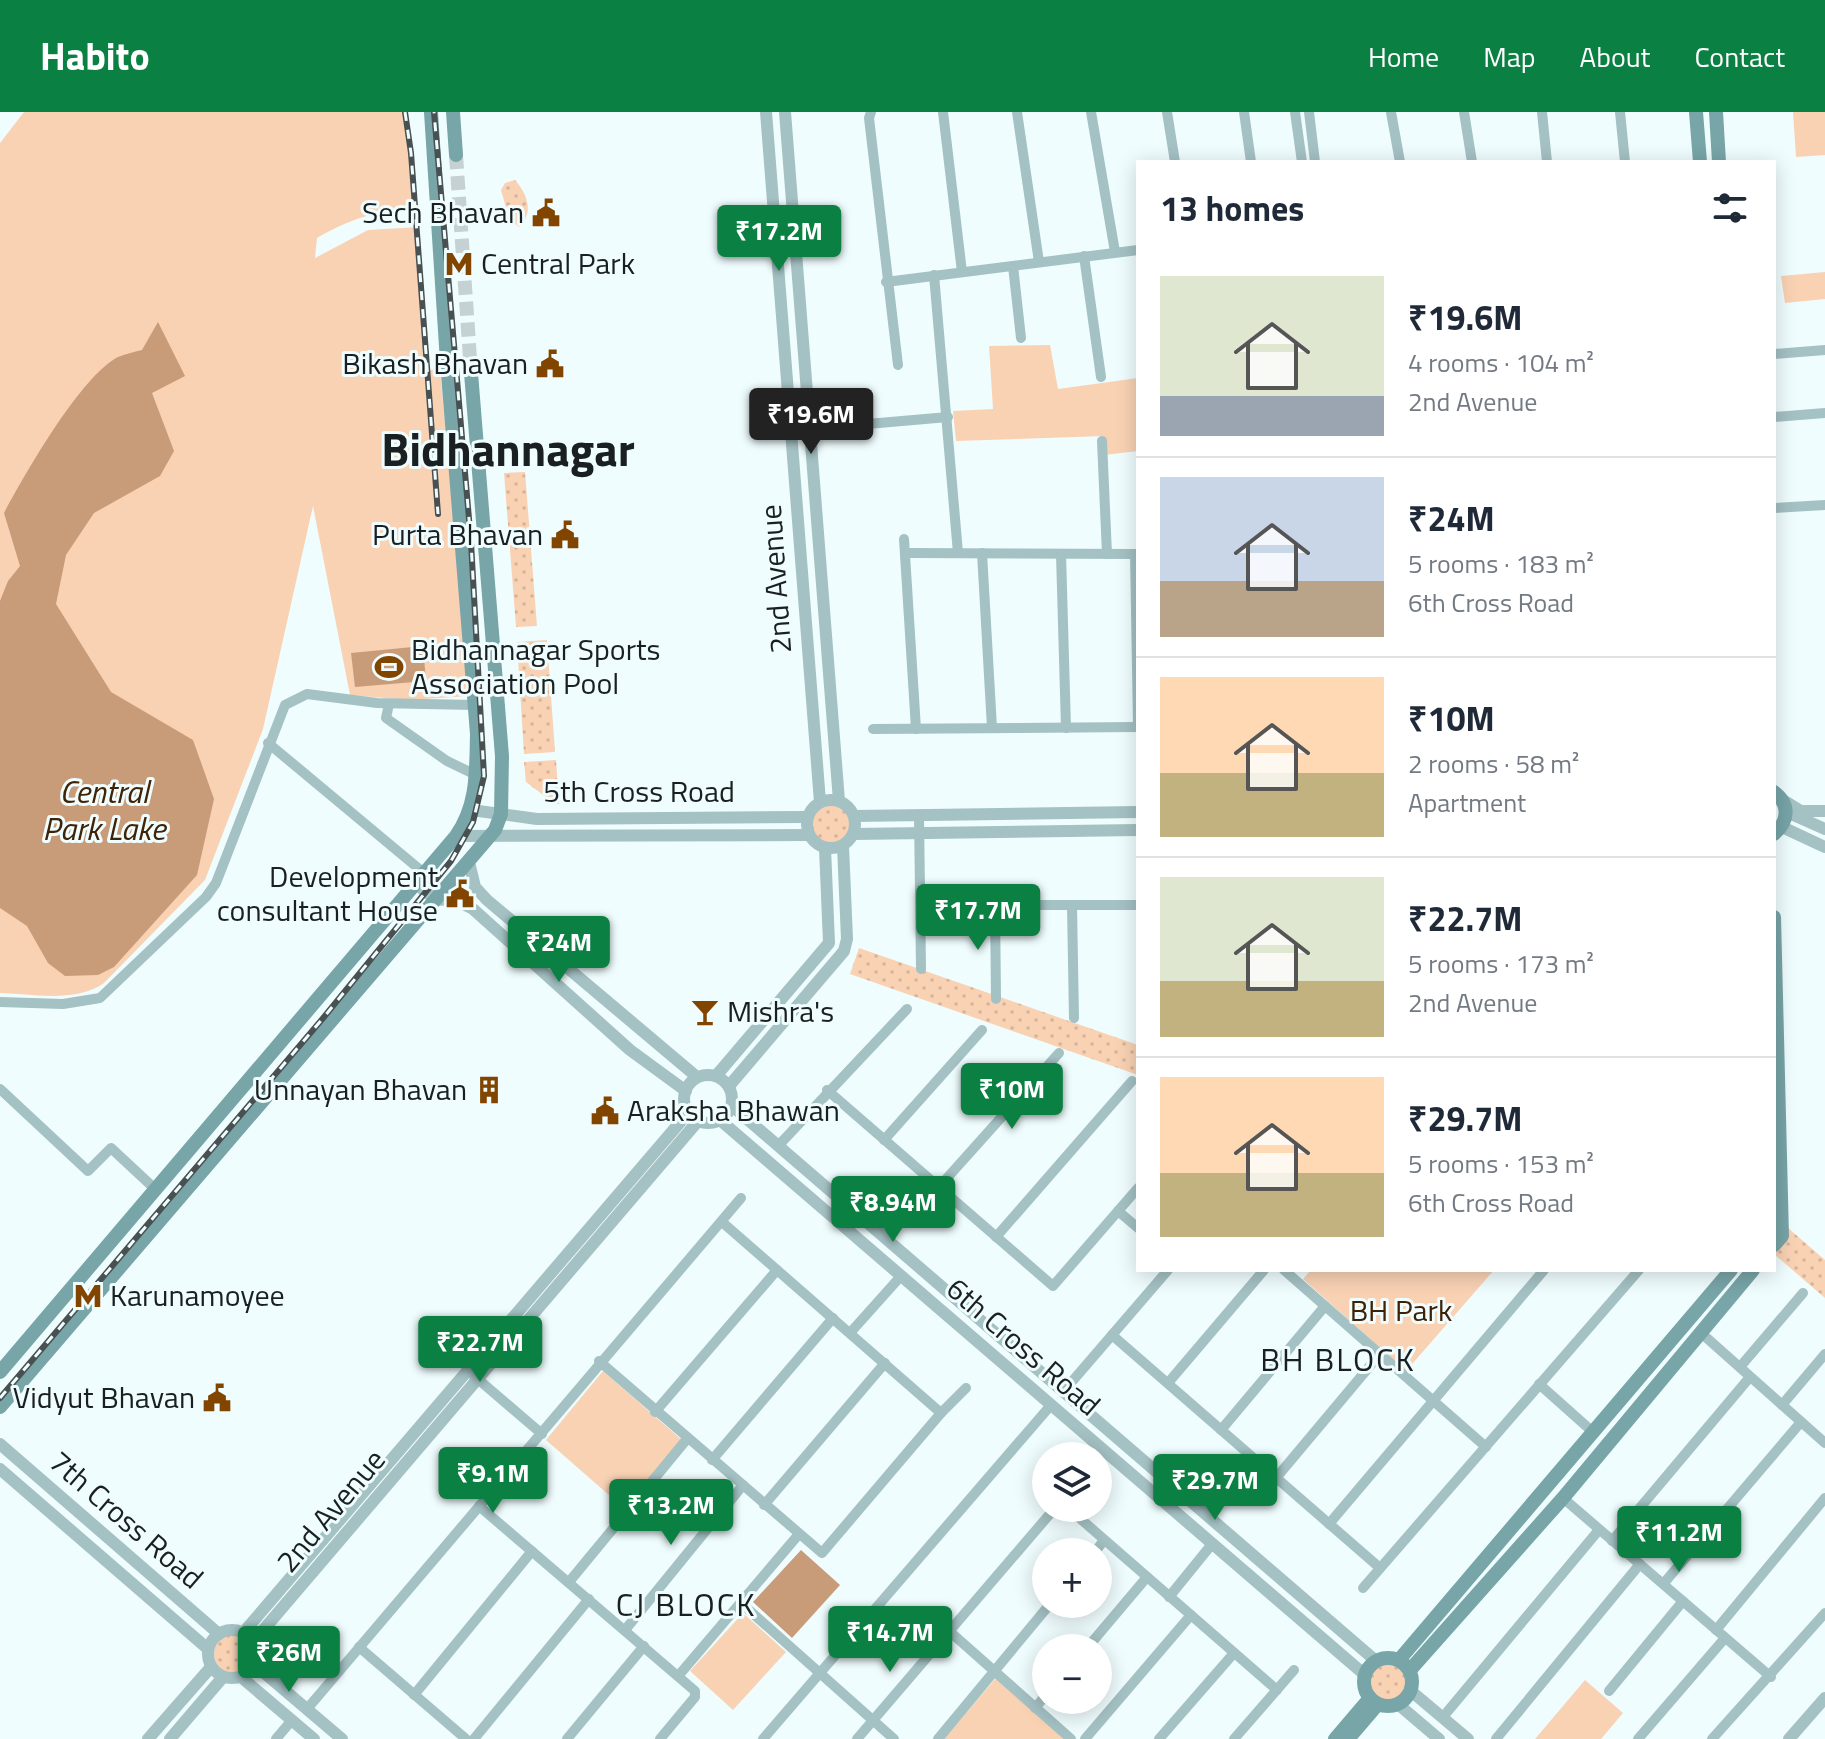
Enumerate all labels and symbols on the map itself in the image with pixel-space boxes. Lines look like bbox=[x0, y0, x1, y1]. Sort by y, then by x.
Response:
place label: Sech Bhavan bbox=[362, 189, 524, 235]
public building icon: Sech Bhavan bbox=[531, 198, 561, 228]
pin: ₹17.2M bbox=[714, 205, 844, 273]
place label: Central Park bbox=[481, 240, 635, 286]
metro station icon: Central Park bbox=[444, 249, 474, 279]
place label: Bikash Bhavan bbox=[342, 340, 528, 386]
public building icon: Bikash Bhavan bbox=[535, 349, 565, 379]
pin: ₹19.6M bbox=[746, 388, 876, 456]
district label: Bidhannagar bbox=[381, 414, 635, 484]
street label: 2nd Avenue bbox=[747, 503, 803, 655]
place label: Purta Bhavan bbox=[372, 511, 543, 557]
public building icon: Purta Bhavan bbox=[550, 520, 580, 550]
place label: Bidhannagar Sports Association Pool bbox=[411, 626, 661, 706]
sports icon: Bidhannagar Sports Association Pool bbox=[374, 652, 404, 682]
water label: Central Park Lake bbox=[42, 767, 168, 852]
street label: 5th Cross Road bbox=[543, 768, 735, 814]
place label: Development consultant House bbox=[217, 853, 438, 933]
public building icon: Development consultant House bbox=[445, 879, 475, 909]
pin: ₹17.7M bbox=[913, 884, 1043, 952]
pin: ₹24M bbox=[512, 916, 606, 984]
place label: Mishra's bbox=[727, 988, 834, 1034]
bar icon: Mishra's bbox=[690, 997, 720, 1027]
pin: ₹10M bbox=[965, 1063, 1059, 1131]
place label: Unnayan Bhavan bbox=[254, 1066, 467, 1112]
building icon: Unnayan Bhavan bbox=[474, 1075, 504, 1105]
place label: Araksha Bhawan bbox=[627, 1087, 840, 1133]
public building icon: Araksha Bhawan bbox=[590, 1096, 620, 1126]
pin: ₹8.94M bbox=[828, 1176, 958, 1244]
street label: 6th Cross Road bbox=[936, 1266, 1111, 1426]
place label: Karunamoyee bbox=[110, 1272, 285, 1318]
metro station icon: Karunamoyee bbox=[73, 1281, 103, 1311]
park label: BH Park bbox=[1350, 1287, 1452, 1333]
pin: ₹22.7M bbox=[415, 1316, 545, 1384]
district label: BH BLOCK bbox=[1260, 1335, 1416, 1383]
place label: Vidyut Bhavan bbox=[13, 1374, 195, 1420]
public building icon: Vidyut Bhavan bbox=[202, 1383, 232, 1413]
street label: 2nd Avenue bbox=[265, 1438, 396, 1582]
street label: 7th Cross Road bbox=[39, 1439, 214, 1599]
pin: ₹9.1M bbox=[437, 1447, 549, 1515]
pin: ₹29.7M bbox=[1150, 1454, 1280, 1522]
pin: ₹13.2M bbox=[606, 1479, 736, 1547]
pin: ₹11.2M bbox=[1614, 1506, 1744, 1574]
district label: CJ BLOCK bbox=[616, 1580, 756, 1628]
pin: ₹14.7M bbox=[825, 1606, 955, 1674]
pin: ₹26M bbox=[242, 1626, 336, 1694]

